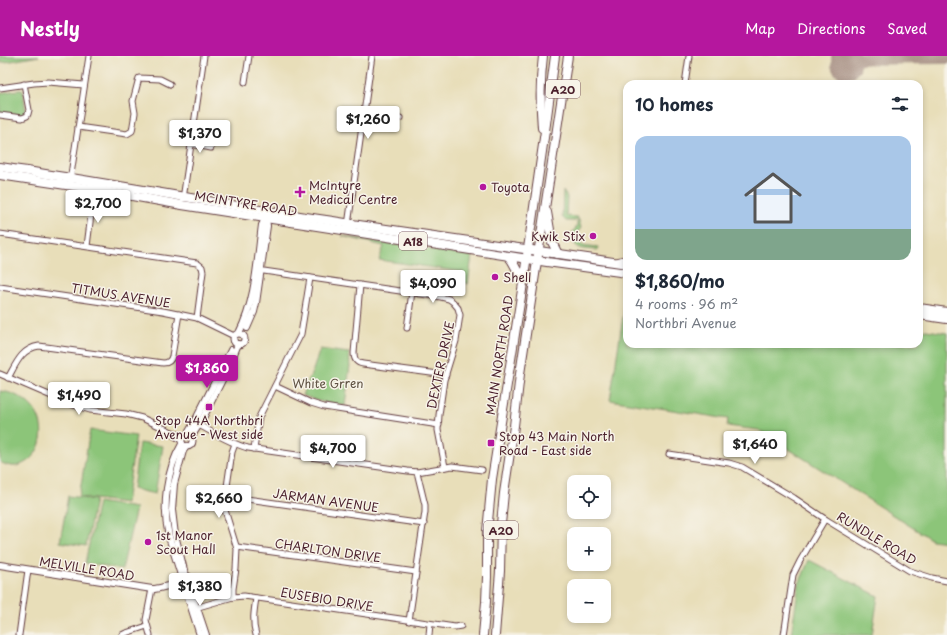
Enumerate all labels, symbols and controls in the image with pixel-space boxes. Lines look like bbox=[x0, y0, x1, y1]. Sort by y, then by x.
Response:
text: Nestly bbox=[20, 14, 80, 42]
text: Map bbox=[745, 18, 775, 39]
text: Directions bbox=[797, 18, 865, 39]
text: Saved bbox=[887, 18, 927, 39]
road number: A20 bbox=[546, 80, 580, 98]
text: 10 homes bbox=[635, 91, 713, 117]
icon: filters bbox=[889, 93, 911, 115]
pin: $1,260 bbox=[335, 106, 401, 140]
text: $1,260 bbox=[346, 109, 390, 128]
pin: $1,370 bbox=[167, 120, 233, 154]
text: $1,370 bbox=[178, 123, 222, 142]
icon: home bbox=[737, 162, 809, 234]
place label: McIntyre Medical Centre bbox=[309, 176, 397, 208]
place label: Toyota bbox=[491, 178, 530, 196]
marker: Toyota bbox=[478, 182, 488, 192]
street label: MCINTYRE ROAD bbox=[193, 186, 299, 220]
marker: McIntyre Medical Centre bbox=[294, 186, 306, 198]
pin: $2,700 bbox=[65, 190, 131, 224]
text: $2,700 bbox=[74, 193, 122, 212]
place label: Kwik Stix bbox=[531, 227, 585, 245]
marker: Kwik Stix bbox=[588, 231, 598, 241]
road number: A18 bbox=[399, 232, 427, 250]
place label: Shell bbox=[503, 268, 531, 286]
text: $1,860/mo bbox=[635, 268, 725, 294]
pin: $4,090 bbox=[400, 270, 466, 304]
marker: Shell bbox=[490, 272, 500, 282]
text: $4,090 bbox=[409, 273, 457, 292]
street label: TITMUS AVENUE bbox=[70, 278, 172, 312]
street label: MAIN NORTH ROAD bbox=[481, 294, 517, 416]
text: 4 rooms · 96 m² bbox=[635, 294, 738, 313]
text: Northbri Avenue bbox=[635, 313, 736, 332]
street label: DEXTER DRIVE bbox=[422, 319, 458, 411]
pin: $1,860 bbox=[174, 355, 240, 389]
text: $1,860 bbox=[185, 358, 229, 377]
park label: White Grren bbox=[292, 374, 364, 392]
pin: $1,490 bbox=[46, 382, 112, 416]
text: $1,490 bbox=[57, 385, 101, 404]
marker: Stop 44A Northbri Avenue - West side bbox=[204, 402, 214, 412]
place label: Stop 44A Northbri Avenue - West side bbox=[155, 411, 263, 443]
place label: Stop 43 Main North Road - East side bbox=[499, 427, 614, 459]
pin: $1,640 bbox=[722, 431, 788, 465]
text: $1,640 bbox=[732, 434, 778, 453]
pin: $4,700 bbox=[300, 435, 366, 469]
text: $4,700 bbox=[310, 438, 356, 457]
marker: Stop 43 Main North Road - East side bbox=[486, 438, 496, 448]
map controls bbox=[567, 475, 611, 623]
button: locate bbox=[567, 475, 611, 519]
street label: JARMAN AVENUE bbox=[272, 484, 380, 516]
pin: $2,660 bbox=[186, 485, 252, 519]
text: $2,660 bbox=[195, 488, 243, 507]
street label: RUNDLE ROAD bbox=[834, 507, 920, 569]
road number: A20 bbox=[484, 521, 518, 539]
place label: 1st Manor Scout Hall bbox=[156, 526, 216, 558]
button: + bbox=[567, 527, 611, 571]
street label: CHARLTON DRIVE bbox=[274, 534, 382, 566]
marker: 1st Manor Scout Hall bbox=[143, 537, 153, 547]
street label: MELVILLE ROAD bbox=[38, 552, 136, 584]
pin: $1,380 bbox=[167, 573, 233, 607]
text: $1,380 bbox=[178, 576, 222, 595]
button: − bbox=[567, 579, 611, 623]
street label: EUSEBIO DRIVE bbox=[279, 583, 375, 615]

